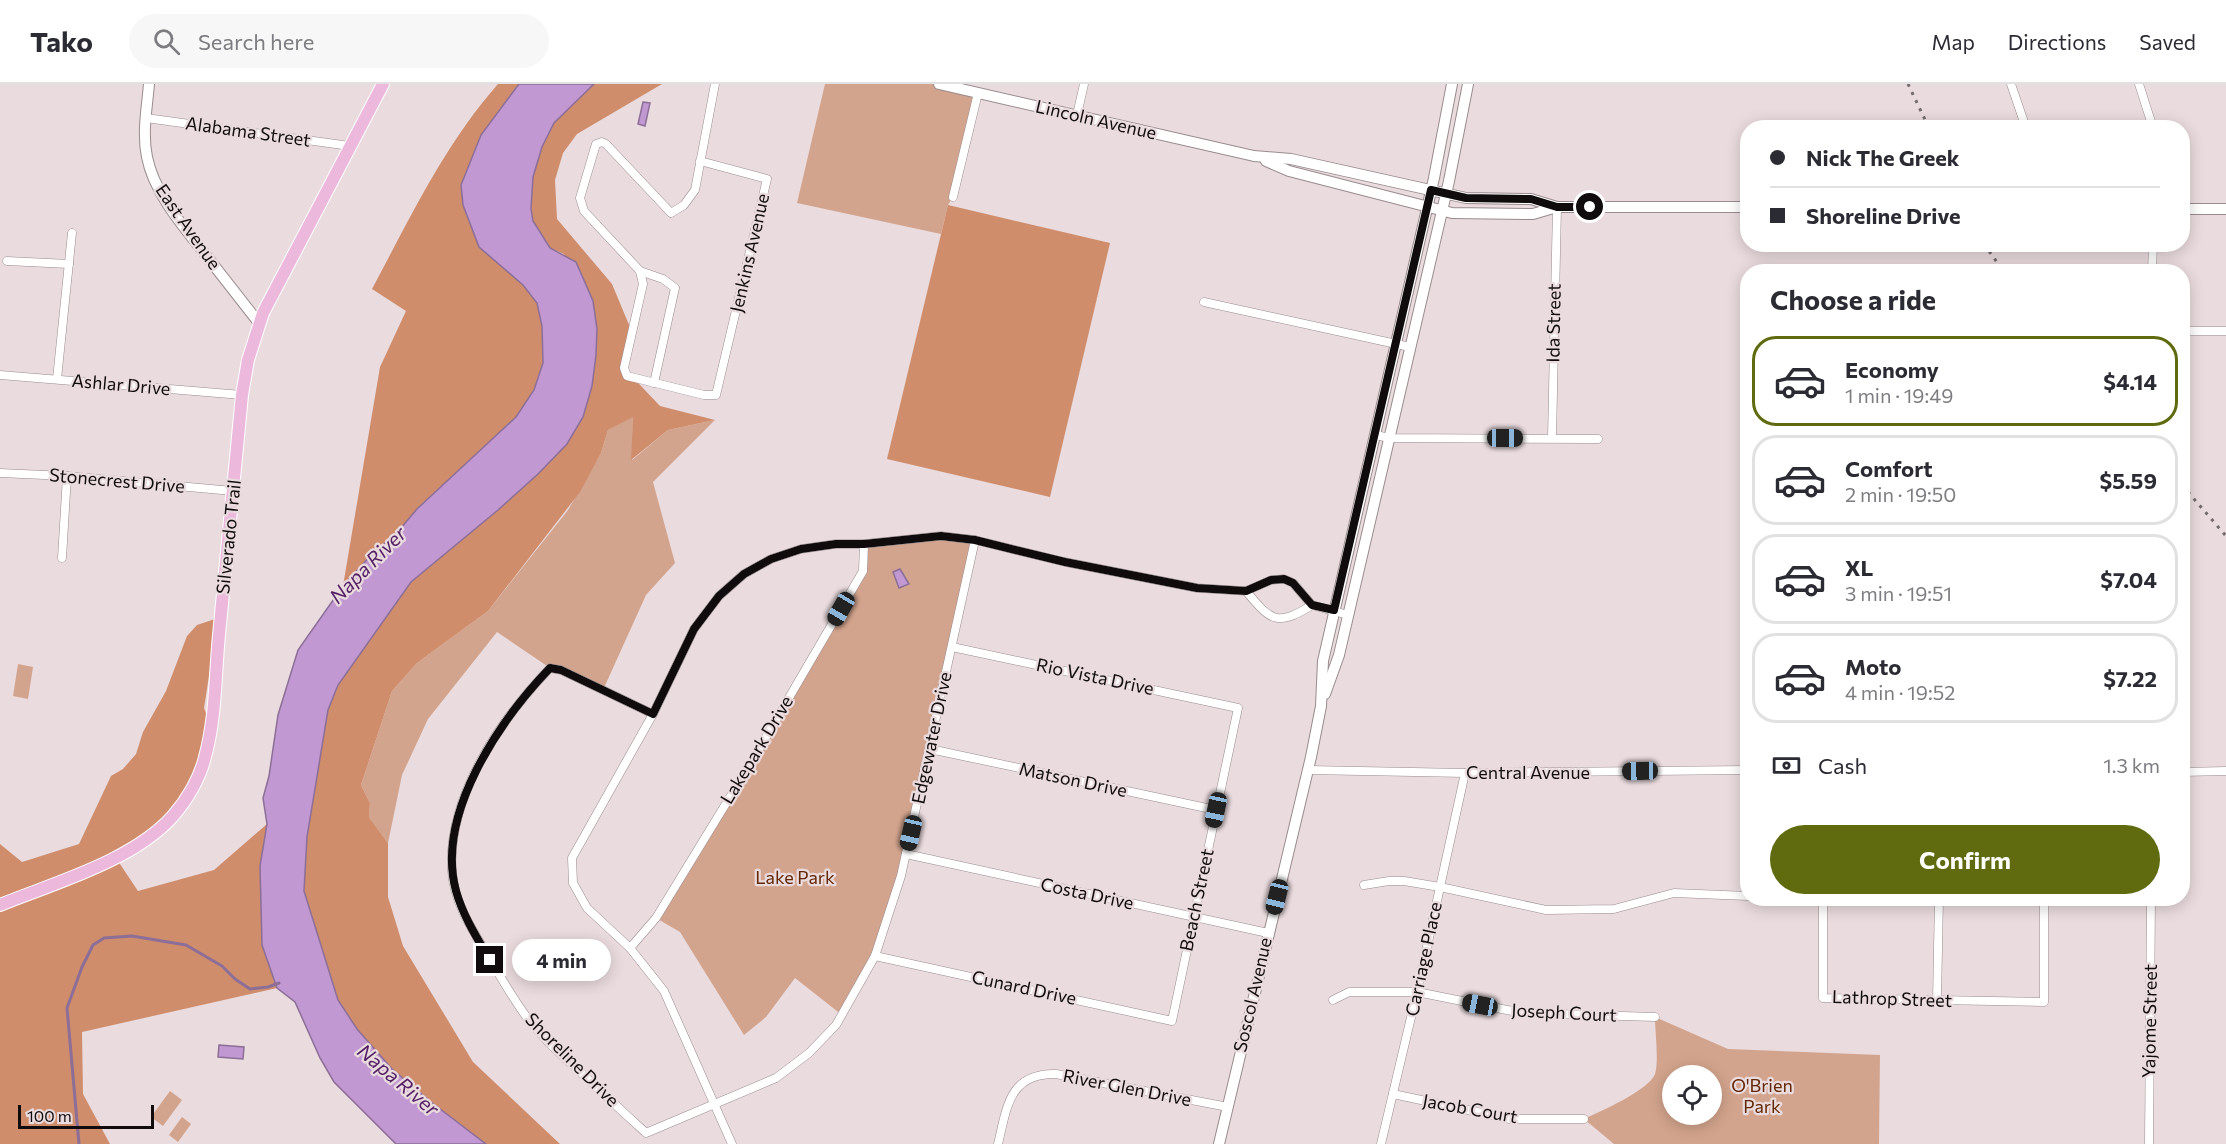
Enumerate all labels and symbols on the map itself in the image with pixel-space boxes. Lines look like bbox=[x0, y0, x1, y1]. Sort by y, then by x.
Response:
street label: Lincoln Avenue bbox=[1034, 94, 1159, 144]
street label: Alabama Street bbox=[184, 111, 312, 151]
street label: East Avenue bbox=[151, 180, 226, 273]
street label: Jenkins Avenue bbox=[725, 191, 773, 314]
route start bbox=[1576, 193, 1603, 220]
street label: Ida Street bbox=[1541, 283, 1565, 363]
street label: Ashlar Drive bbox=[71, 369, 171, 399]
car bbox=[1487, 429, 1523, 447]
street label: Stonecrest Drive bbox=[48, 463, 186, 497]
street label: Silverado Trail bbox=[211, 479, 245, 595]
water label: Napa River bbox=[324, 520, 411, 608]
car bbox=[824, 589, 858, 629]
street label: Rio Vista Drive bbox=[1034, 653, 1156, 699]
street label: Edgewater Drive bbox=[906, 670, 956, 806]
street label: Lakepark Drive bbox=[715, 691, 797, 808]
street label: Matson Drive bbox=[1017, 757, 1129, 801]
street label: Central Avenue bbox=[1466, 761, 1590, 783]
car bbox=[1622, 762, 1658, 780]
car bbox=[1203, 791, 1229, 829]
car bbox=[898, 813, 924, 853]
street label: Beach Street bbox=[1174, 847, 1218, 953]
park label: Lake Park bbox=[755, 866, 835, 888]
street label: Costa Drive bbox=[1039, 872, 1136, 914]
car bbox=[1264, 877, 1290, 917]
street label: Carriage Place bbox=[1400, 900, 1446, 1018]
street label: Soscol Avenue bbox=[1228, 935, 1276, 1054]
callout: 4 min bbox=[511, 939, 610, 981]
route end bbox=[476, 946, 503, 973]
street label: Yajome Street bbox=[2137, 964, 2161, 1078]
street label: Cunard Drive bbox=[970, 965, 1078, 1009]
street label: Lathrop Street bbox=[1832, 985, 1952, 1011]
car bbox=[1461, 993, 1499, 1017]
street label: Joseph Court bbox=[1511, 998, 1617, 1026]
street label: Shoreline Drive bbox=[521, 1008, 624, 1111]
water label: Napa River bbox=[353, 1038, 445, 1121]
street label: River Glen Drive bbox=[1061, 1064, 1193, 1110]
park label: O'Brien Park bbox=[1731, 1074, 1793, 1117]
street label: Jacob Court bbox=[1421, 1089, 1519, 1127]
scale bar bbox=[18, 1102, 154, 1130]

